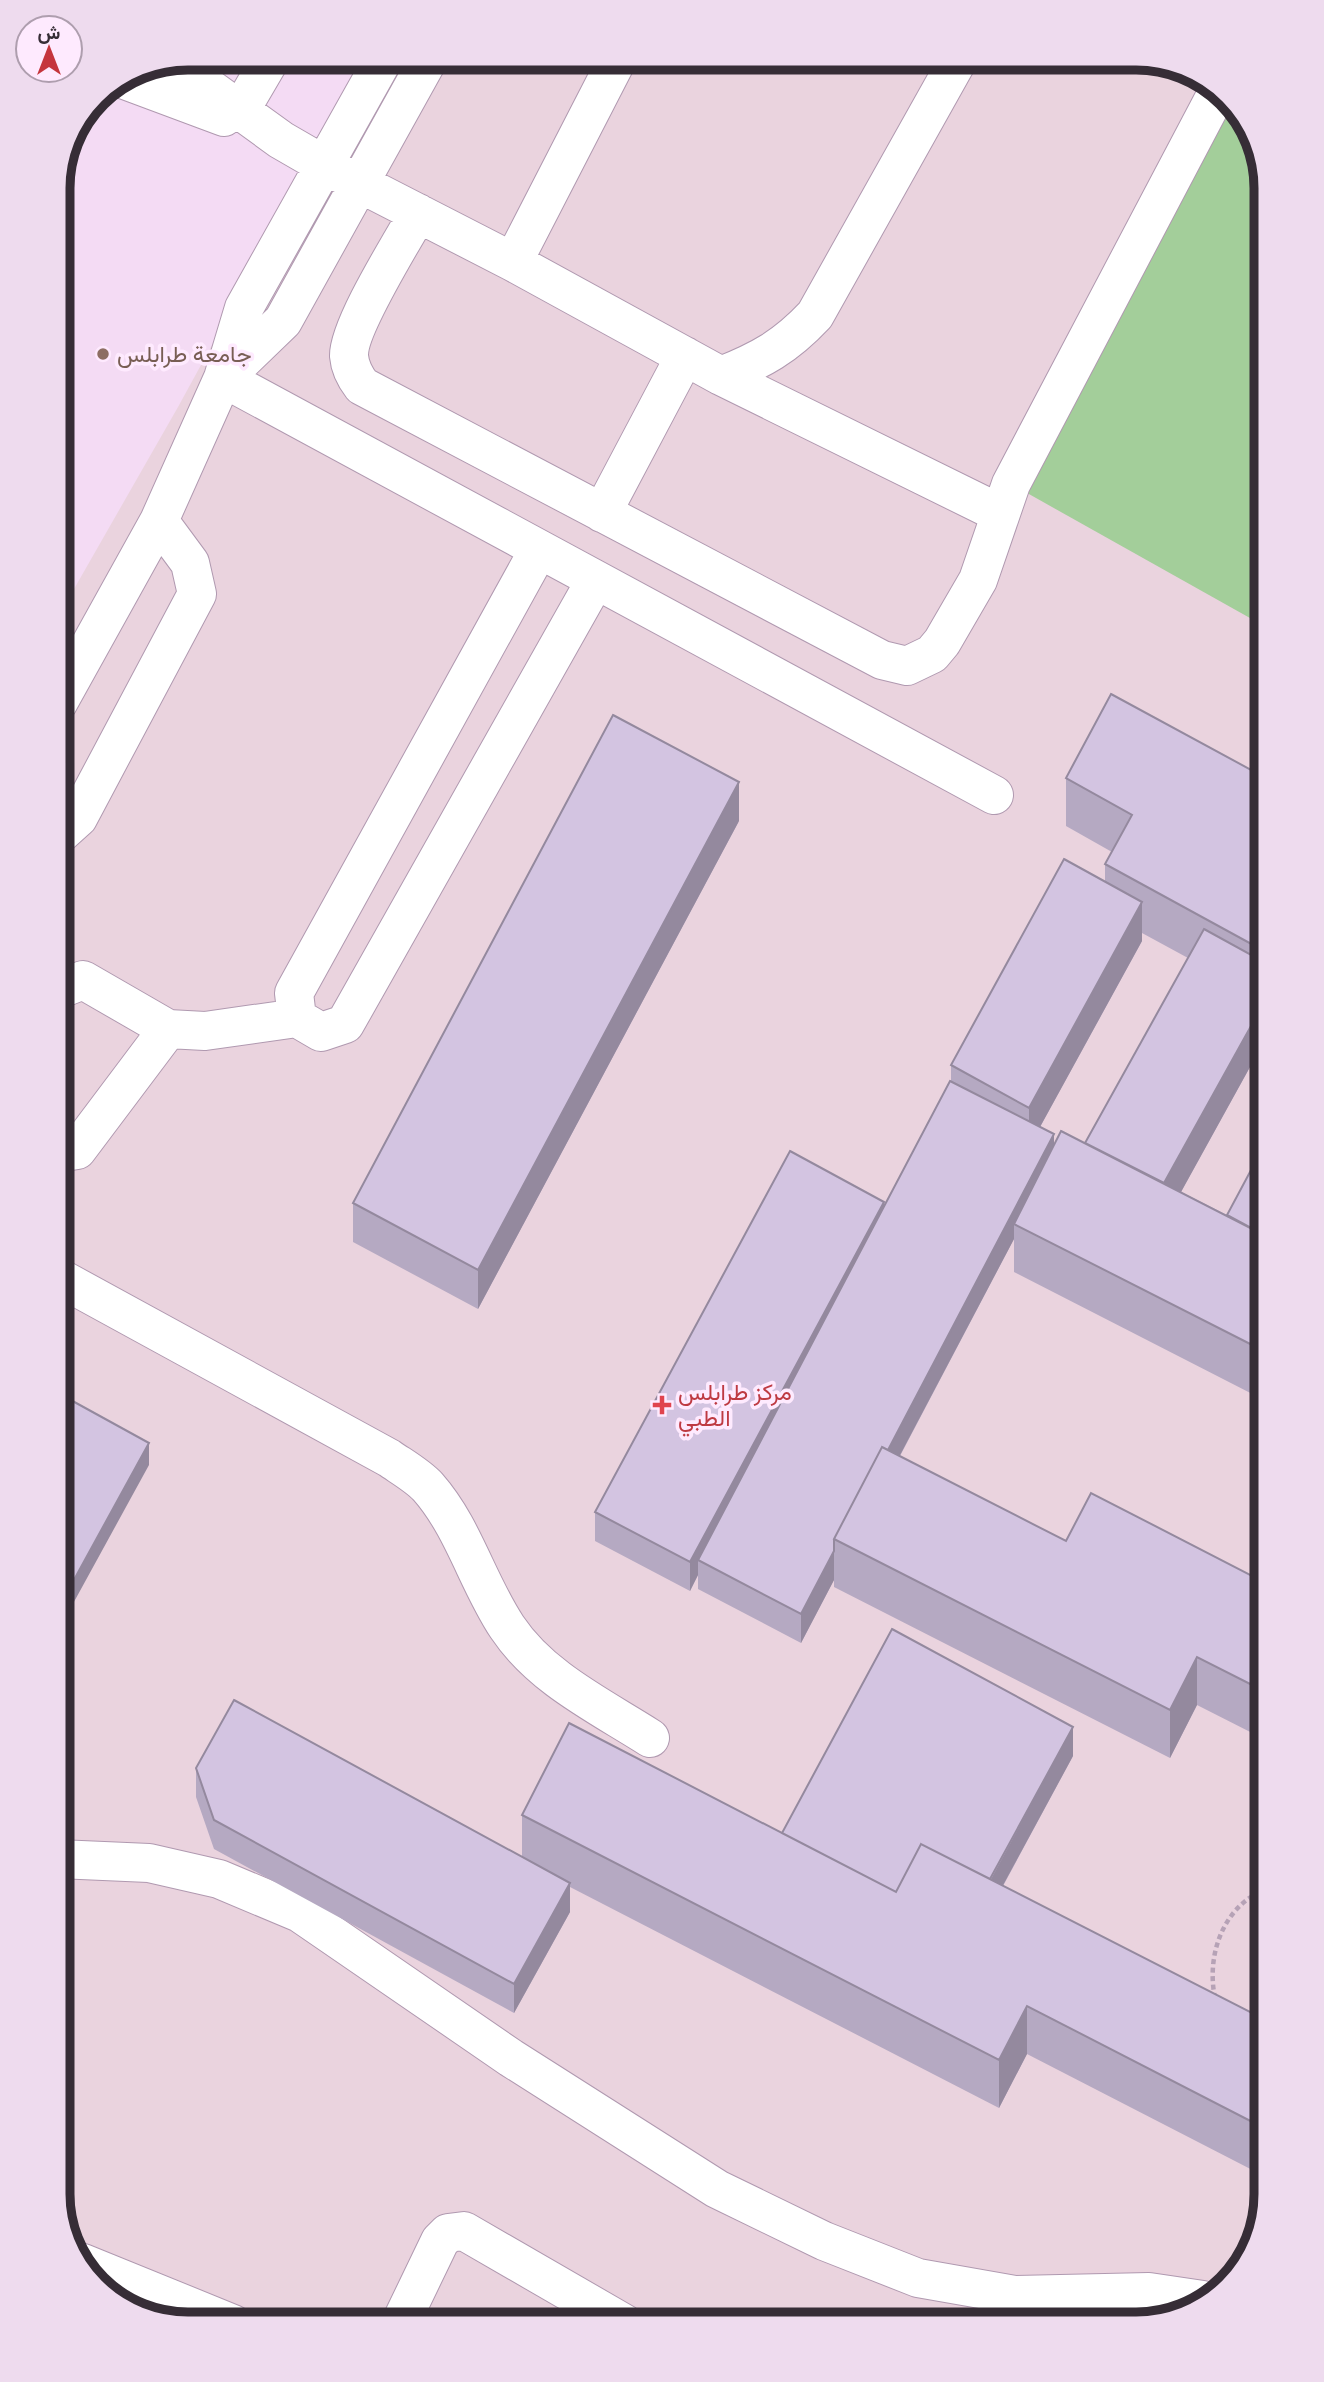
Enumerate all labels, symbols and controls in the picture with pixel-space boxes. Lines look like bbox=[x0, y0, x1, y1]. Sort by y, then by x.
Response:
north arrow bbox=[14, 14, 84, 84]
text: ش bbox=[38, 19, 61, 44]
place label: جامعة طرابلس bbox=[117, 338, 252, 369]
marker: جامعة طرابلس bbox=[95, 346, 111, 362]
place label: مركز طرابلس الطبي bbox=[678, 1376, 792, 1437]
marker: مركز طرابلس الطبي bbox=[652, 1395, 672, 1415]

